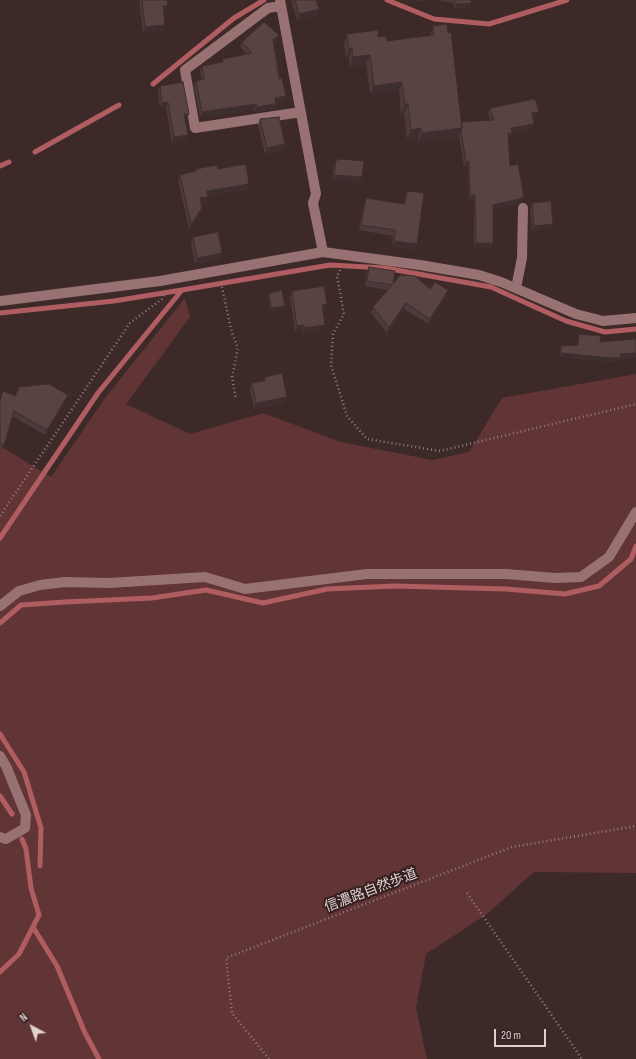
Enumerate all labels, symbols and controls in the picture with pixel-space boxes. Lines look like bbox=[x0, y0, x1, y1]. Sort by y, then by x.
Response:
street label: 信濃路自然歩道 bbox=[322, 866, 420, 916]
north arrow bbox=[12, 1007, 52, 1047]
text: N bbox=[17, 1011, 30, 1024]
scale bar bbox=[496, 1021, 548, 1047]
text: 20 m bbox=[501, 1028, 521, 1043]

